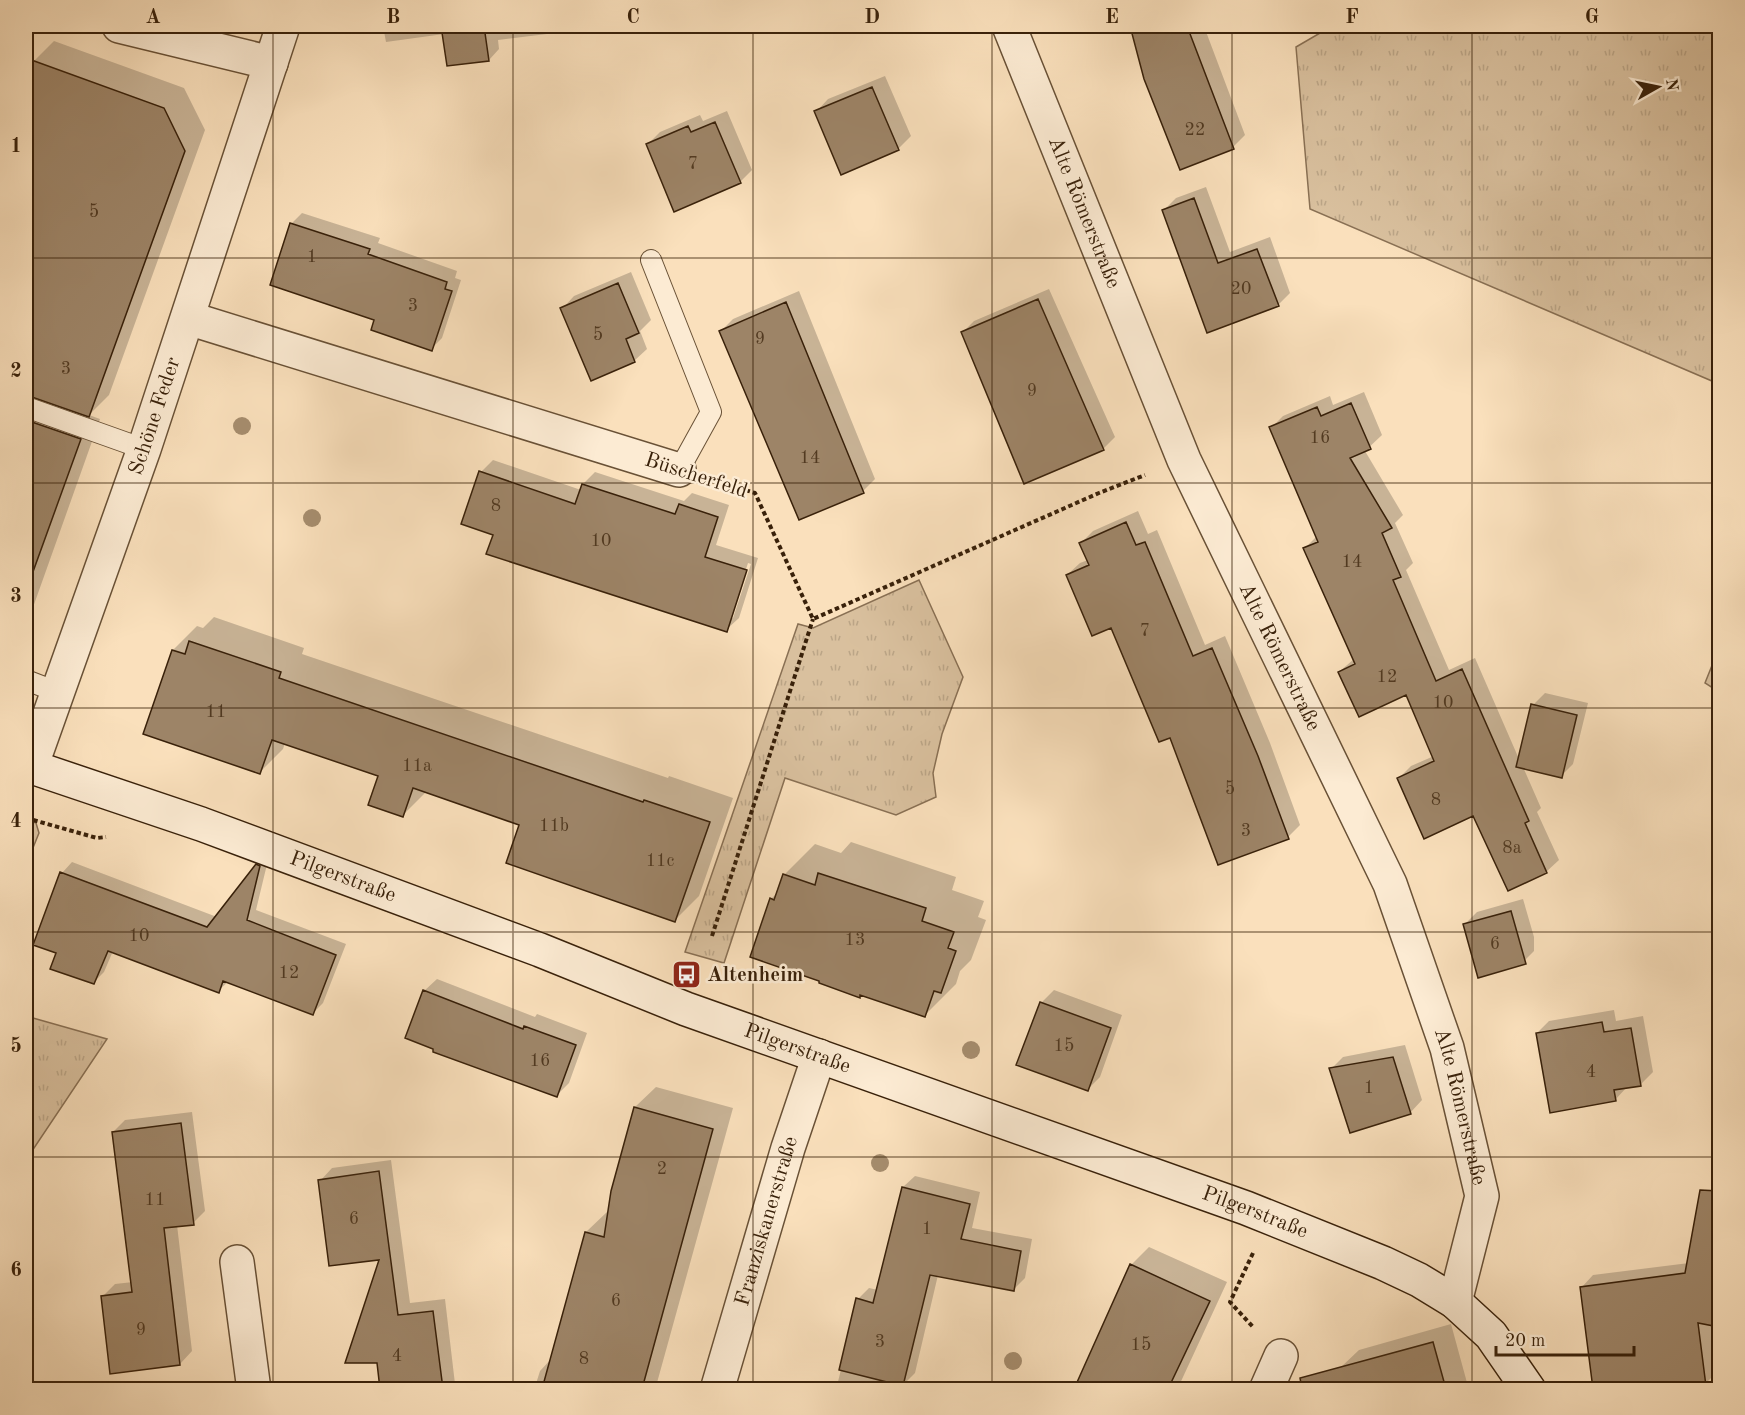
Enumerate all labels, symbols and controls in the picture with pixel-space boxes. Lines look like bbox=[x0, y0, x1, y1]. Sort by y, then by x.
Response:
text: A bbox=[145, 8, 161, 28]
text: B bbox=[386, 8, 400, 28]
text: C bbox=[626, 8, 640, 28]
text: D bbox=[864, 8, 880, 28]
text: E bbox=[1105, 8, 1119, 28]
text: F bbox=[1345, 8, 1359, 28]
text: G bbox=[1585, 8, 1599, 28]
north arrow bbox=[1628, 57, 1688, 117]
text: N bbox=[1662, 78, 1680, 93]
house number: 22 bbox=[1185, 121, 1205, 139]
street label: Alte Römerstraße bbox=[1044, 134, 1124, 291]
text: 1 bbox=[10, 137, 22, 157]
house number: 7 bbox=[688, 155, 698, 173]
house number: 5 bbox=[89, 203, 99, 221]
house number: 1 bbox=[307, 248, 317, 266]
house number: 20 bbox=[1231, 280, 1251, 298]
house number: 3 bbox=[408, 297, 418, 315]
house number: 5 bbox=[593, 326, 603, 344]
house number: 9 bbox=[755, 330, 765, 348]
street label: Schöne Feder bbox=[125, 354, 184, 478]
house number: 3 bbox=[61, 360, 71, 378]
text: 2 bbox=[10, 362, 22, 382]
house number: 9 bbox=[1027, 382, 1037, 400]
house number: 16 bbox=[1310, 429, 1330, 447]
street label: Büscherfeld bbox=[642, 449, 750, 503]
house number: 14 bbox=[800, 449, 820, 467]
house number: 8 bbox=[491, 497, 501, 515]
house number: 10 bbox=[591, 532, 611, 550]
house number: 14 bbox=[1342, 553, 1362, 571]
street label: Alte Römerstraße bbox=[1235, 580, 1324, 734]
text: 3 bbox=[10, 587, 22, 607]
house number: 7 bbox=[1140, 622, 1150, 640]
house number: 12 bbox=[1377, 668, 1397, 686]
house number: 10 bbox=[1433, 694, 1453, 712]
house number: 11 bbox=[206, 703, 226, 721]
house number: 11a bbox=[402, 757, 432, 775]
house number: 5 bbox=[1225, 780, 1235, 798]
house number: 8 bbox=[1431, 791, 1441, 809]
text: 4 bbox=[10, 812, 22, 832]
house number: 11b bbox=[539, 817, 569, 835]
house number: 3 bbox=[1241, 822, 1251, 840]
house number: 8a bbox=[1502, 839, 1522, 857]
street label: Pilgerstraße bbox=[287, 847, 399, 906]
house number: 11c bbox=[646, 852, 675, 870]
house number: 10 bbox=[129, 927, 149, 945]
house number: 13 bbox=[845, 931, 865, 949]
house number: 6 bbox=[1490, 935, 1500, 953]
bus stop icon: Altenheim bbox=[670, 959, 702, 991]
house number: 12 bbox=[279, 964, 299, 982]
place label: Altenheim bbox=[707, 965, 803, 986]
street label: Pilgerstraße bbox=[741, 1020, 853, 1077]
street label: Alte Römerstraße bbox=[1430, 1025, 1490, 1187]
text: 5 bbox=[10, 1036, 22, 1057]
house number: 15 bbox=[1054, 1037, 1074, 1055]
house number: 16 bbox=[530, 1052, 550, 1070]
house number: 4 bbox=[1586, 1063, 1596, 1081]
house number: 1 bbox=[1364, 1079, 1374, 1097]
street label: Franziskanerstraße bbox=[732, 1134, 802, 1308]
house number: 2 bbox=[657, 1160, 667, 1178]
street label: Pilgerstraße bbox=[1199, 1183, 1311, 1242]
house number: 11 bbox=[145, 1191, 165, 1209]
house number: 6 bbox=[349, 1210, 359, 1228]
house number: 1 bbox=[922, 1220, 932, 1238]
text: 6 bbox=[10, 1261, 22, 1281]
house number: 6 bbox=[611, 1292, 621, 1310]
scale bar bbox=[1496, 1319, 1634, 1357]
house number: 9 bbox=[136, 1321, 146, 1339]
text: 20 m bbox=[1505, 1332, 1545, 1350]
house number: 3 bbox=[875, 1333, 885, 1351]
house number: 15 bbox=[1131, 1336, 1151, 1354]
house number: 4 bbox=[392, 1347, 402, 1365]
house number: 8 bbox=[579, 1350, 589, 1368]

